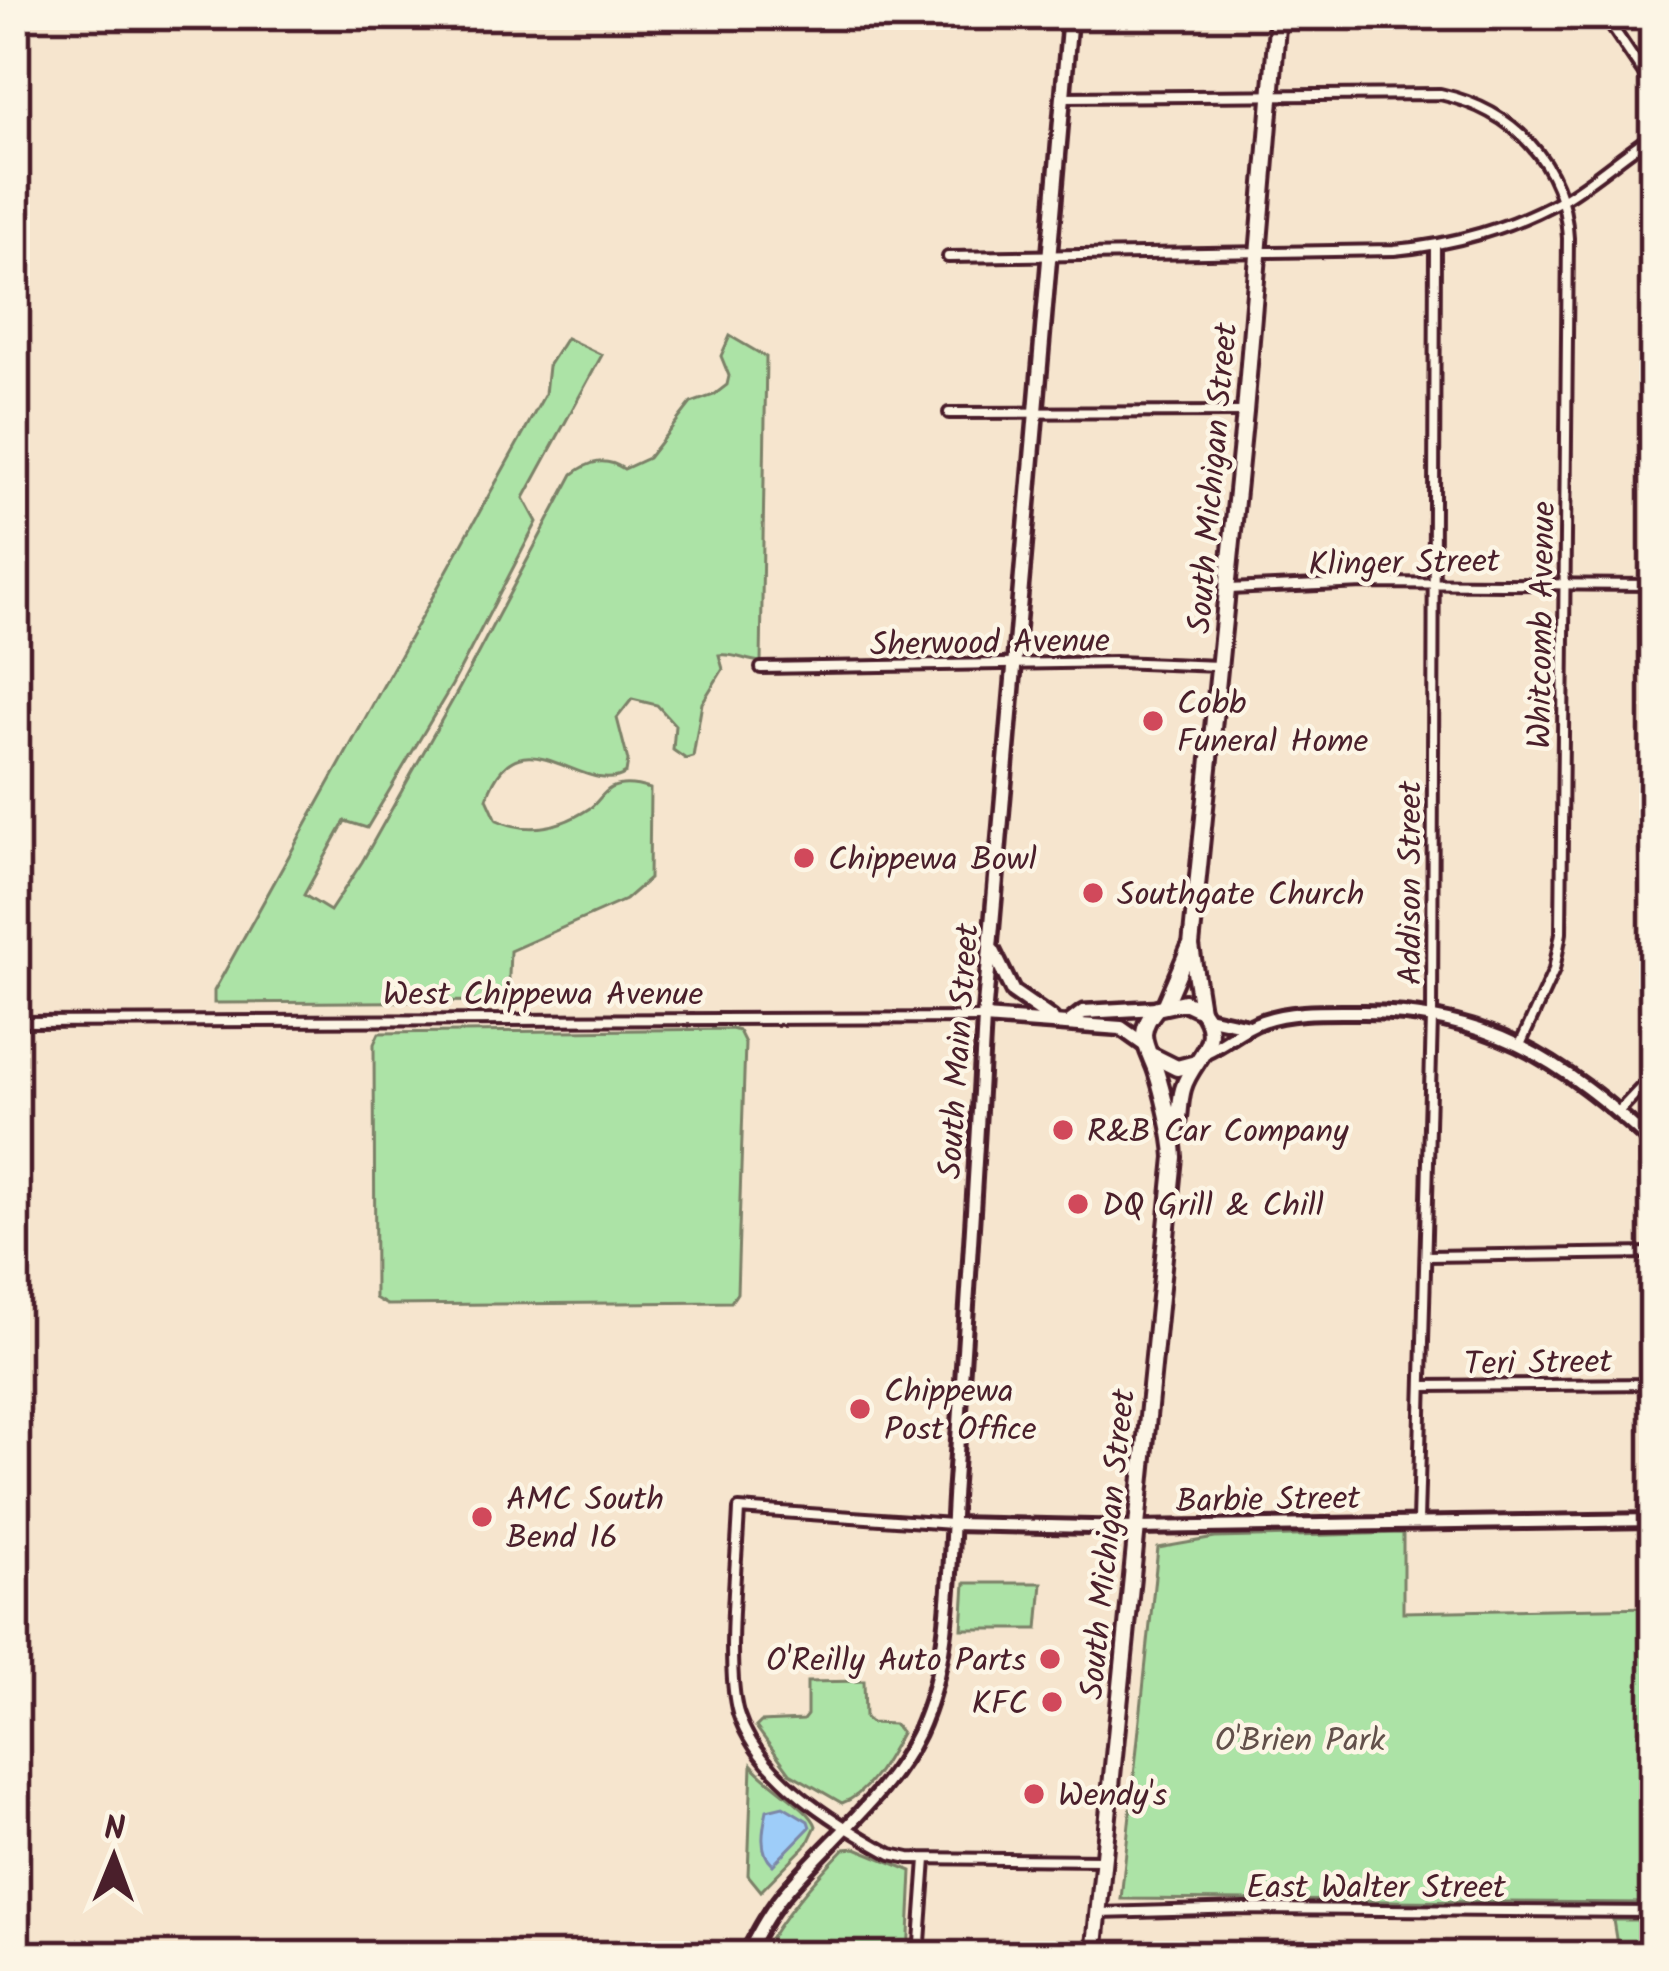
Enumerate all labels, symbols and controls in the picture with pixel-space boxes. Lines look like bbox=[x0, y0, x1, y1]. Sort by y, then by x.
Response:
street label: South Michigan Street bbox=[1174, 319, 1255, 636]
street label: Whitcomb Avenue bbox=[1515, 501, 1572, 749]
street label: Klinger Street bbox=[1308, 536, 1501, 593]
street label: Sherwood Avenue bbox=[870, 616, 1111, 673]
place label: Cobb Funeral Home bbox=[1177, 679, 1369, 770]
marker: Cobb Funeral Home bbox=[1140, 708, 1166, 734]
street label: Addison Street bbox=[1386, 780, 1439, 985]
place label: Chippewa Bowl bbox=[828, 835, 1037, 888]
marker: Chippewa Bowl bbox=[791, 845, 817, 871]
place label: Southgate Church bbox=[1117, 870, 1364, 923]
marker: Southgate Church bbox=[1080, 880, 1106, 906]
street label: South Main Street bbox=[925, 921, 996, 1181]
street label: West Chippewa Avenue bbox=[383, 970, 703, 1023]
place label: R&B Car Company bbox=[1087, 1107, 1349, 1160]
marker: R&B Car Company bbox=[1050, 1117, 1076, 1143]
place label: DQ Grill & Chill bbox=[1102, 1181, 1324, 1234]
marker: DQ Grill & Chill bbox=[1065, 1191, 1091, 1217]
street label: Teri Street bbox=[1464, 1337, 1614, 1392]
place label: Chippewa Post Office bbox=[884, 1367, 1037, 1458]
street label: South Michigan Street bbox=[1067, 1385, 1152, 1702]
marker: Chippewa Post Office bbox=[847, 1396, 873, 1422]
street label: Barbie Street bbox=[1175, 1473, 1362, 1530]
place label: AMC South Bend 16 bbox=[506, 1475, 664, 1566]
marker: AMC South Bend 16 bbox=[469, 1504, 495, 1530]
place label: O'Reilly Auto Parts bbox=[766, 1636, 1026, 1689]
marker: O'Reilly Auto Parts bbox=[1037, 1646, 1063, 1672]
place label: KFC bbox=[971, 1679, 1028, 1732]
marker: KFC bbox=[1039, 1689, 1065, 1715]
park label: O'Brien Park bbox=[1215, 1716, 1386, 1769]
place label: Wendy's bbox=[1058, 1771, 1167, 1824]
marker: Wendy's bbox=[1021, 1781, 1047, 1807]
north arrow bbox=[54, 1797, 174, 1917]
text: N bbox=[104, 1804, 126, 1857]
street label: East Walter Street bbox=[1246, 1863, 1507, 1916]

